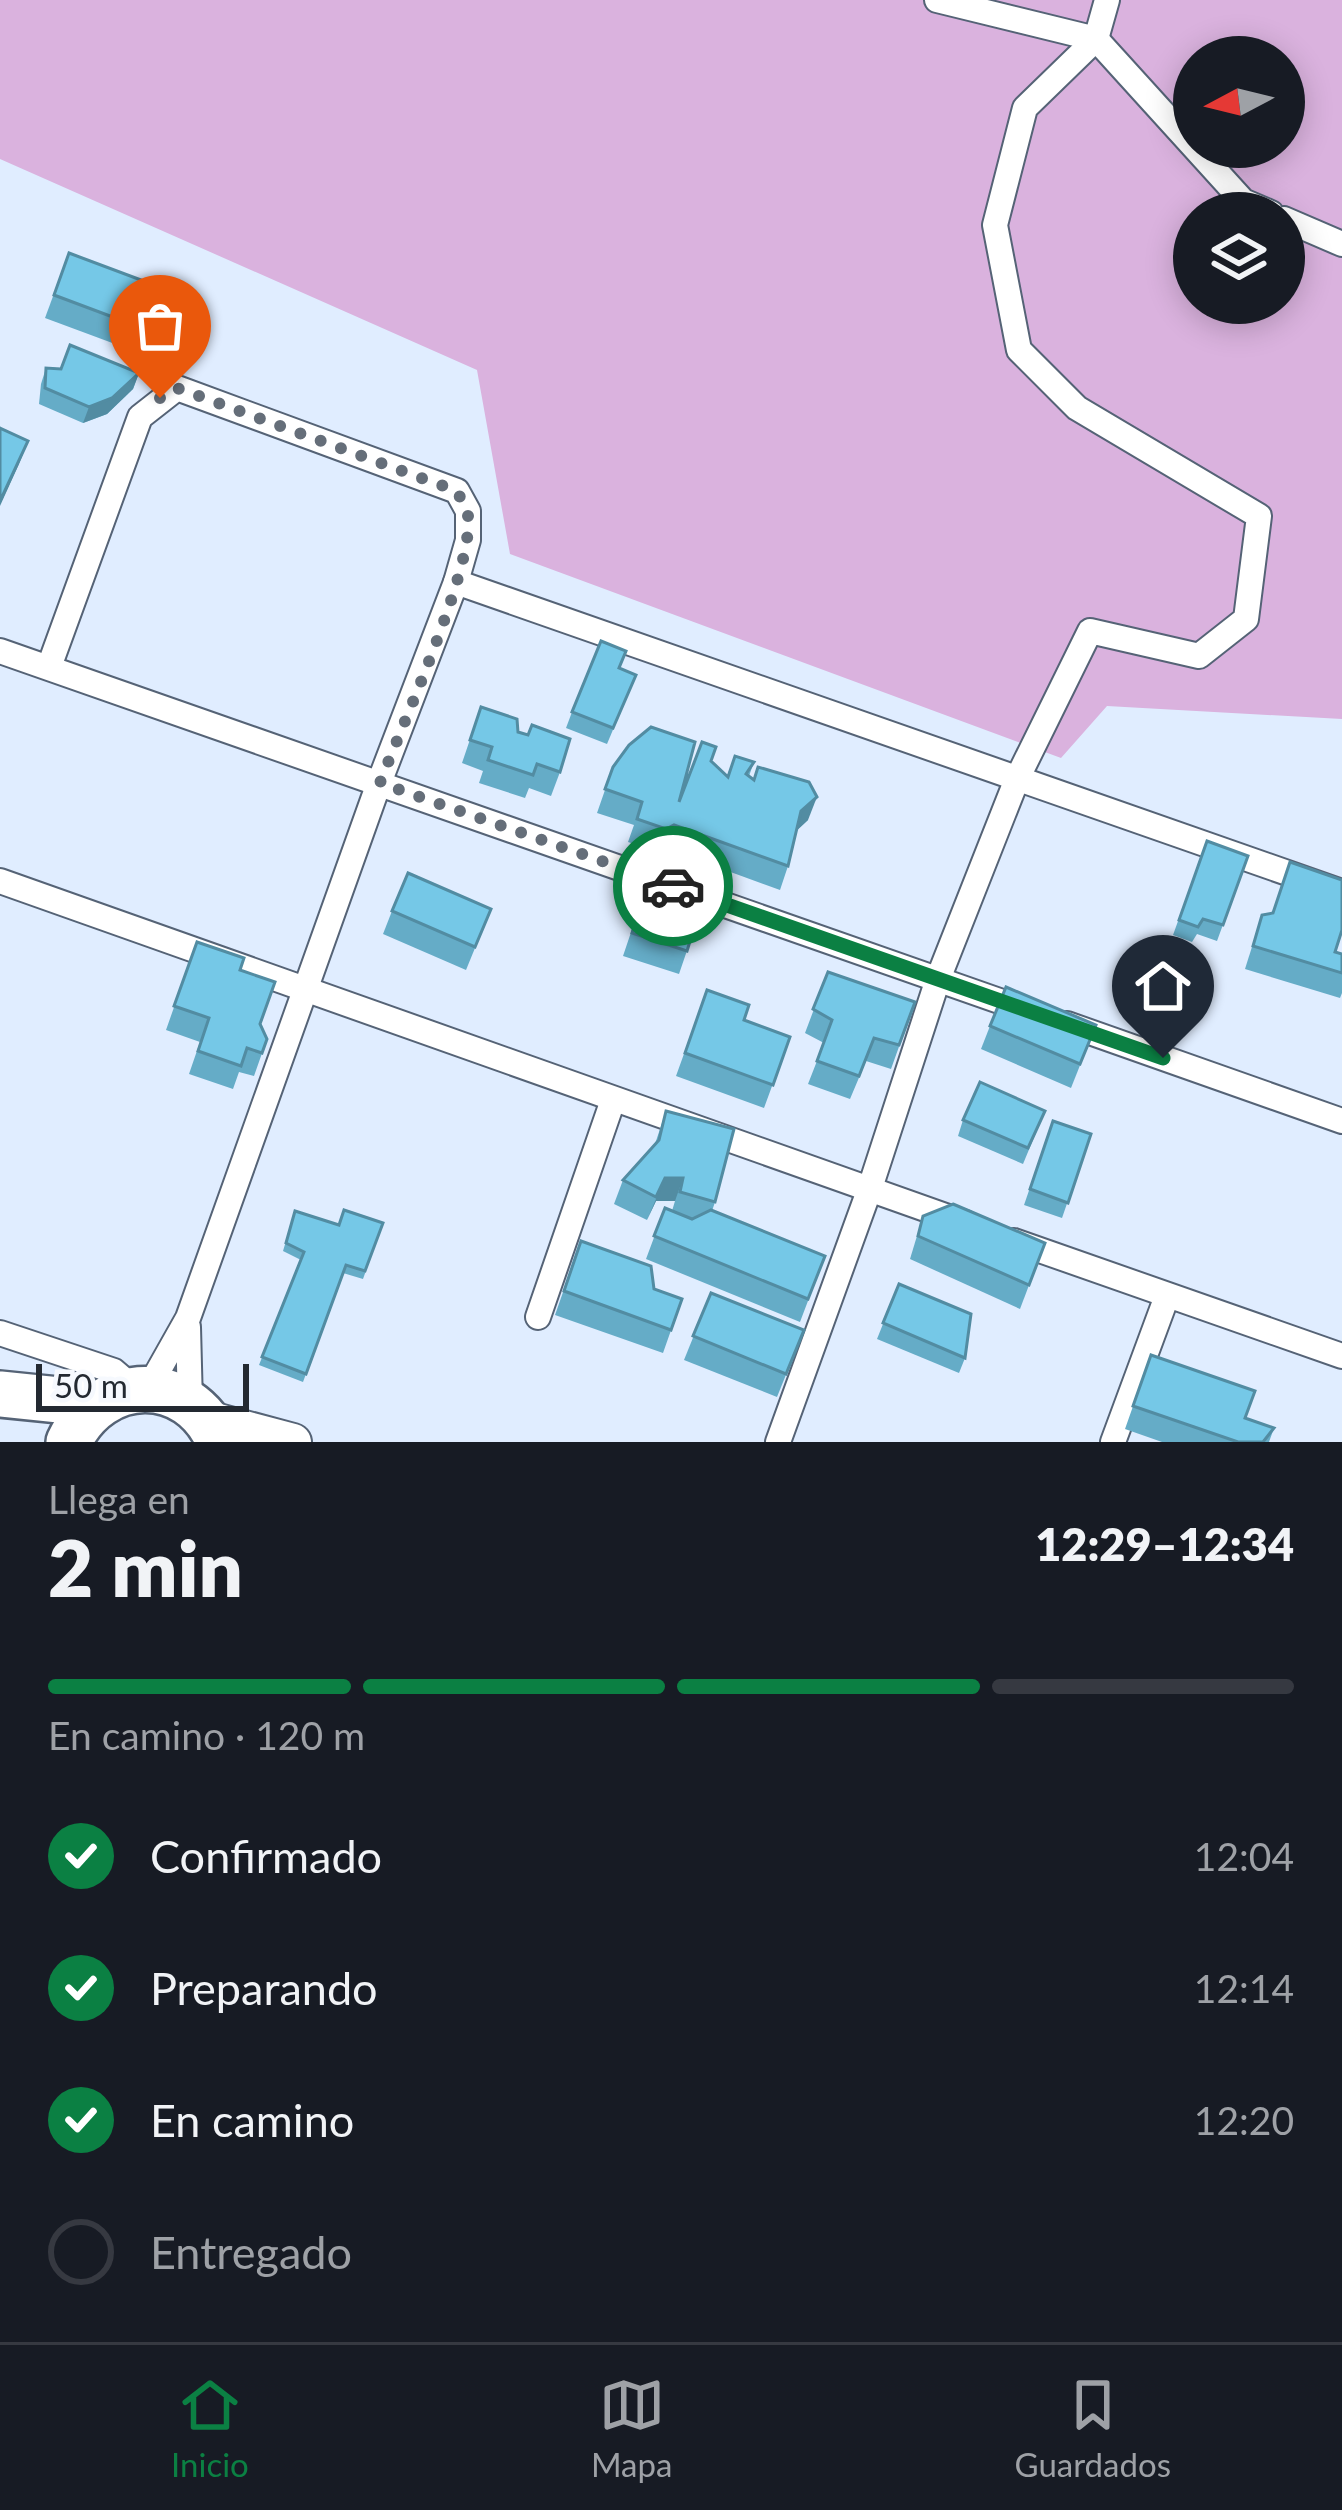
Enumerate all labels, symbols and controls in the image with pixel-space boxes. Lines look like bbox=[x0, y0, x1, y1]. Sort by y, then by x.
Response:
north arrow bbox=[1173, 36, 1305, 168]
map controls bbox=[1173, 36, 1305, 324]
button: layers bbox=[1173, 192, 1305, 324]
pin bbox=[109, 275, 211, 398]
icon: bag bbox=[127, 293, 193, 359]
courier bbox=[613, 826, 733, 946]
icon: car bbox=[640, 853, 706, 919]
pin bbox=[1112, 935, 1214, 1058]
icon: home bbox=[1130, 953, 1196, 1019]
scale bar bbox=[36, 1358, 249, 1411]
text: 50 m bbox=[54, 1365, 128, 1405]
text: Llega en bbox=[48, 1476, 190, 1522]
text: 12:29–12:34 bbox=[1035, 1517, 1294, 1571]
text: 2 min bbox=[48, 1520, 243, 1614]
text: En camino · 120 m bbox=[48, 1712, 365, 1758]
icon: check bbox=[48, 1823, 114, 1889]
text: Confirmado bbox=[150, 1829, 382, 1883]
text: 12:04 bbox=[1194, 1833, 1294, 1879]
icon: check bbox=[48, 1955, 114, 2021]
text: Preparando bbox=[150, 1961, 378, 2015]
text: 12:14 bbox=[1194, 1965, 1294, 2011]
icon: check bbox=[48, 2087, 114, 2153]
text: En camino bbox=[150, 2093, 354, 2147]
text: 12:20 bbox=[1194, 2097, 1294, 2143]
text: Entregado bbox=[150, 2225, 352, 2279]
tab: Inicio bbox=[171, 2372, 249, 2484]
tab: Mapa bbox=[591, 2372, 672, 2484]
tab: Guardados bbox=[1015, 2372, 1171, 2484]

